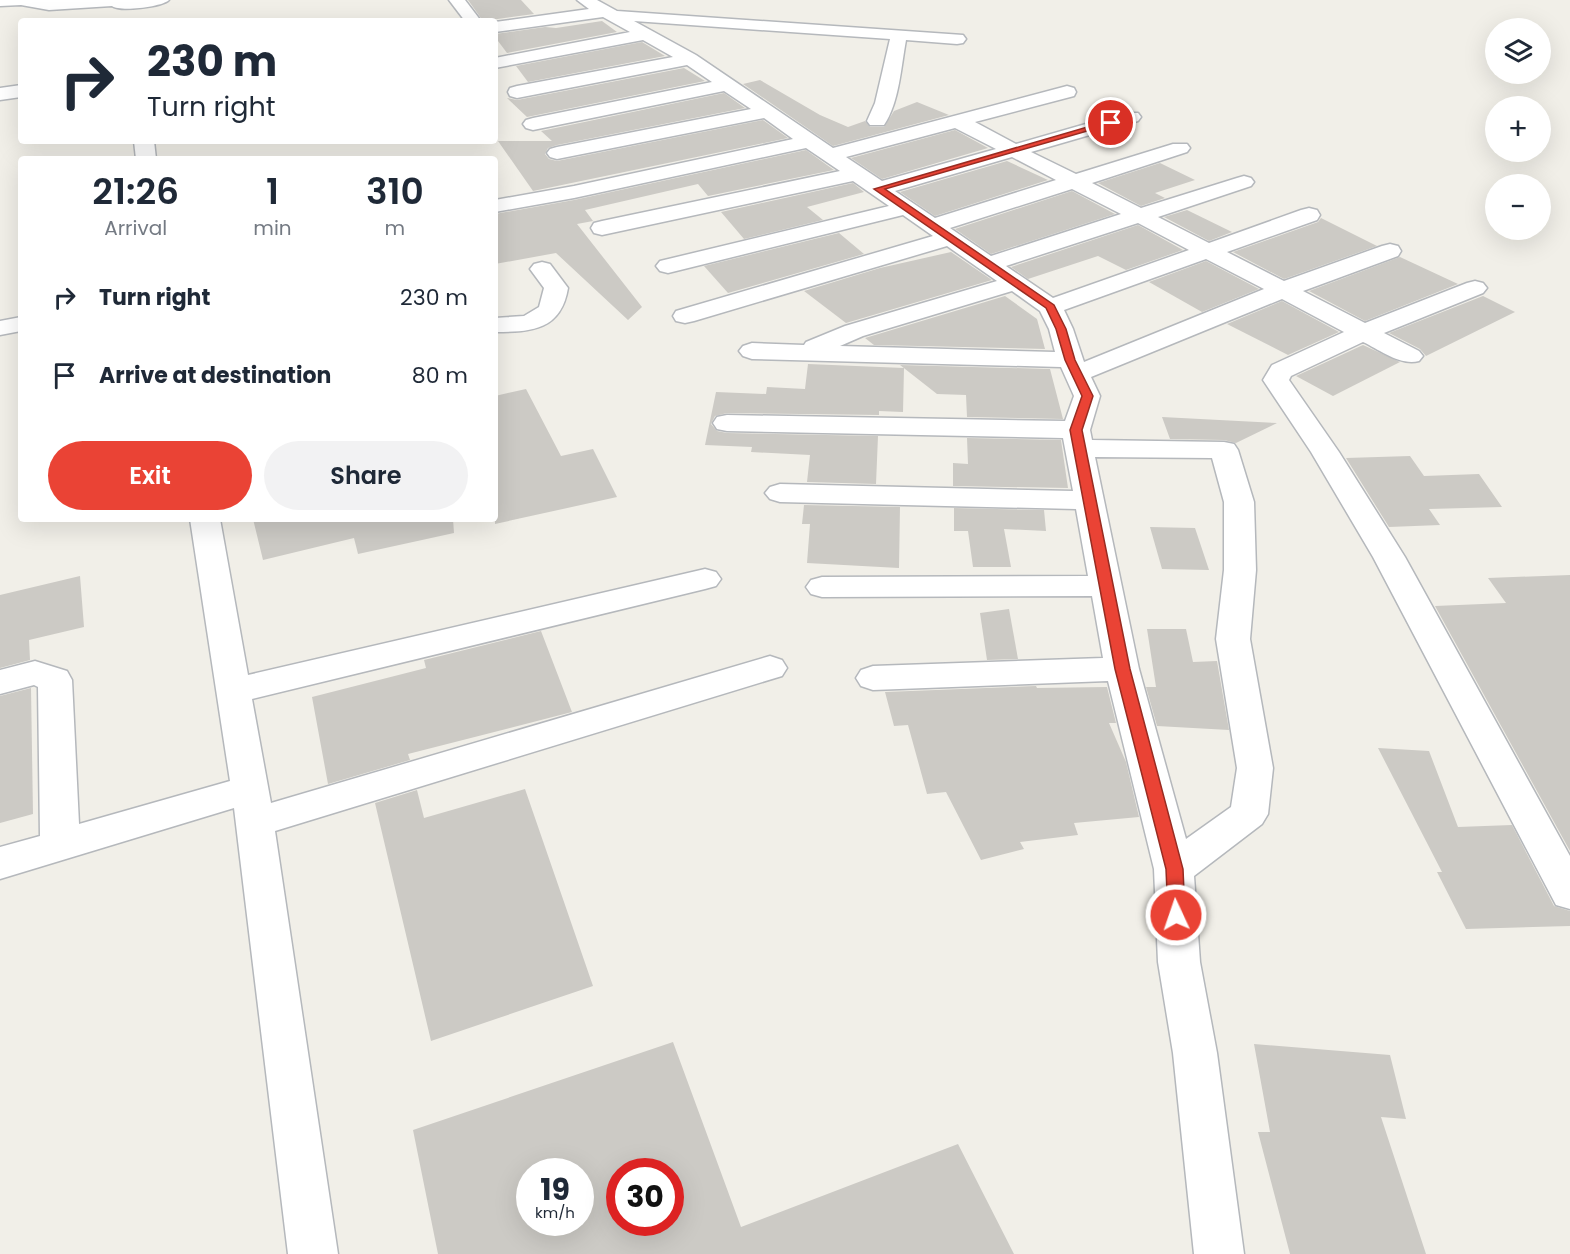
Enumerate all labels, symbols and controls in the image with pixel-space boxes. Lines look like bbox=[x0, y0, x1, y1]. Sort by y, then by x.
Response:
map controls bbox=[1485, 18, 1551, 240]
button: layers bbox=[1485, 18, 1551, 84]
text: 230 m bbox=[147, 32, 277, 91]
icon: right bbox=[48, 42, 126, 120]
text: Turn right bbox=[147, 88, 276, 125]
button: + bbox=[1485, 96, 1551, 162]
pin bbox=[1085, 97, 1136, 148]
icon: arrive bbox=[1094, 106, 1127, 139]
text: 21:26 bbox=[92, 166, 179, 217]
text: 1 bbox=[266, 166, 279, 217]
text: 310 bbox=[366, 166, 424, 217]
button: − bbox=[1485, 174, 1551, 240]
text: Arrival bbox=[104, 214, 167, 242]
text: min bbox=[253, 214, 292, 242]
text: m bbox=[385, 214, 405, 242]
icon: right bbox=[48, 281, 81, 314]
text: Turn right bbox=[99, 282, 210, 313]
text: 230 m bbox=[400, 282, 468, 313]
icon: arrive bbox=[48, 359, 81, 392]
text: Arrive at destination bbox=[99, 360, 331, 391]
text: 80 m bbox=[412, 360, 468, 391]
button: Exit bbox=[48, 441, 252, 510]
button: Share bbox=[264, 441, 468, 510]
position arrow bbox=[1144, 883, 1208, 947]
speed limit sign: 30 bbox=[606, 1158, 684, 1236]
text: 19 bbox=[540, 1168, 570, 1211]
text: km/h bbox=[535, 1202, 575, 1223]

